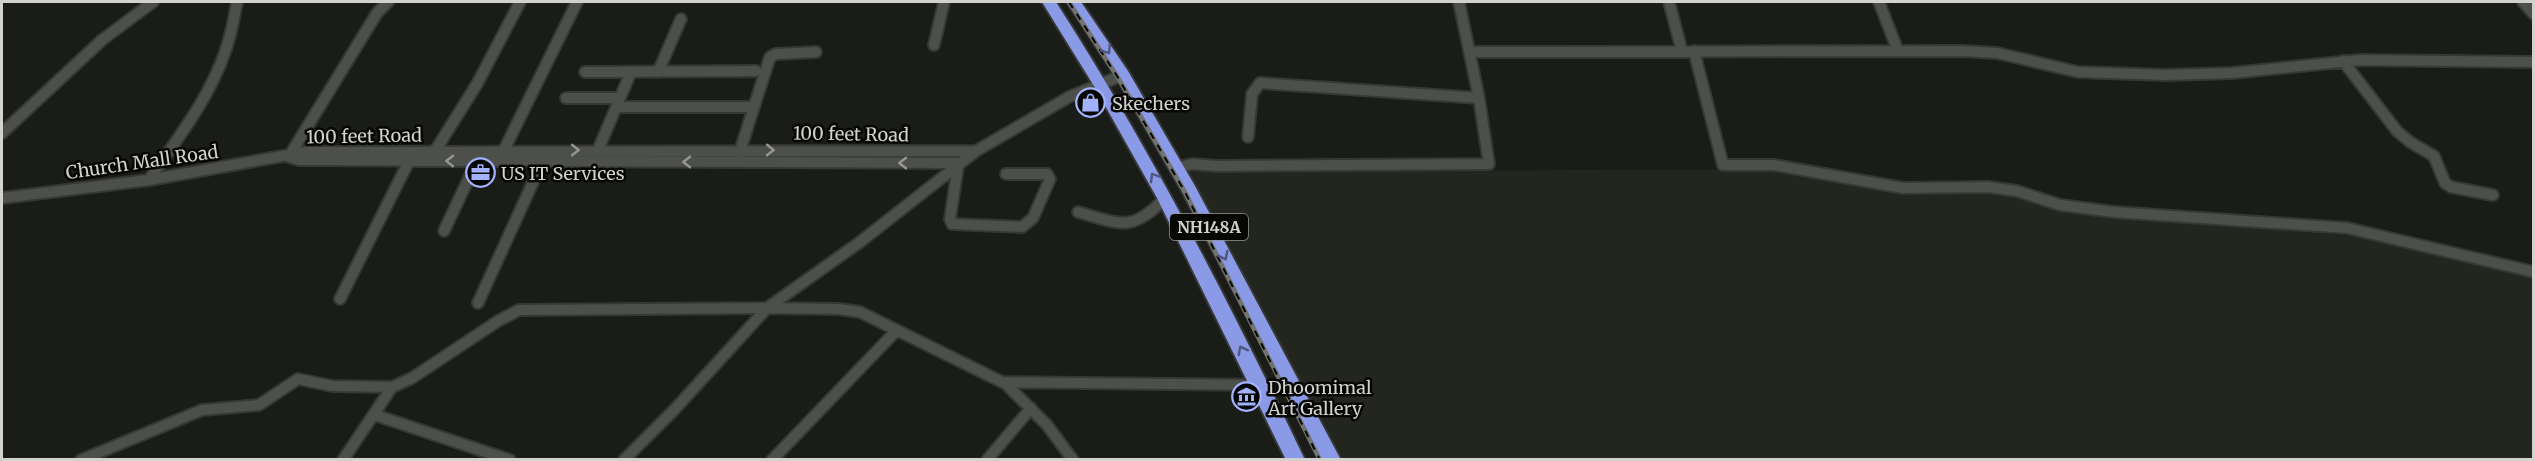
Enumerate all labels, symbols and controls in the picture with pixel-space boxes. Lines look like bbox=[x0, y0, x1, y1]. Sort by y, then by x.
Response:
one-way arrow bbox=[1099, 44, 1110, 55]
shop icon: Skechers bbox=[1075, 87, 1107, 119]
place label: Skechers bbox=[1112, 92, 1190, 115]
street label: 100 feet Road bbox=[793, 121, 909, 147]
street label: 100 feet Road bbox=[306, 123, 422, 149]
street label: Church Mall Road bbox=[64, 140, 220, 184]
one-way arrow bbox=[570, 144, 579, 156]
one-way arrow bbox=[765, 144, 774, 156]
one-way arrow bbox=[446, 155, 455, 167]
one-way arrow bbox=[683, 156, 692, 168]
office icon: US IT Services bbox=[464, 157, 496, 189]
one-way arrow bbox=[898, 157, 907, 169]
place label: US IT Services bbox=[501, 162, 625, 185]
one-way arrow bbox=[1149, 173, 1161, 183]
road number: NH148A bbox=[1170, 214, 1248, 240]
one-way arrow bbox=[1217, 250, 1228, 261]
one-way arrow bbox=[1238, 346, 1250, 357]
place label: Dhoomimal Art Gallery bbox=[1267, 376, 1372, 420]
museum icon: Dhoomimal Art Gallery bbox=[1231, 381, 1263, 413]

